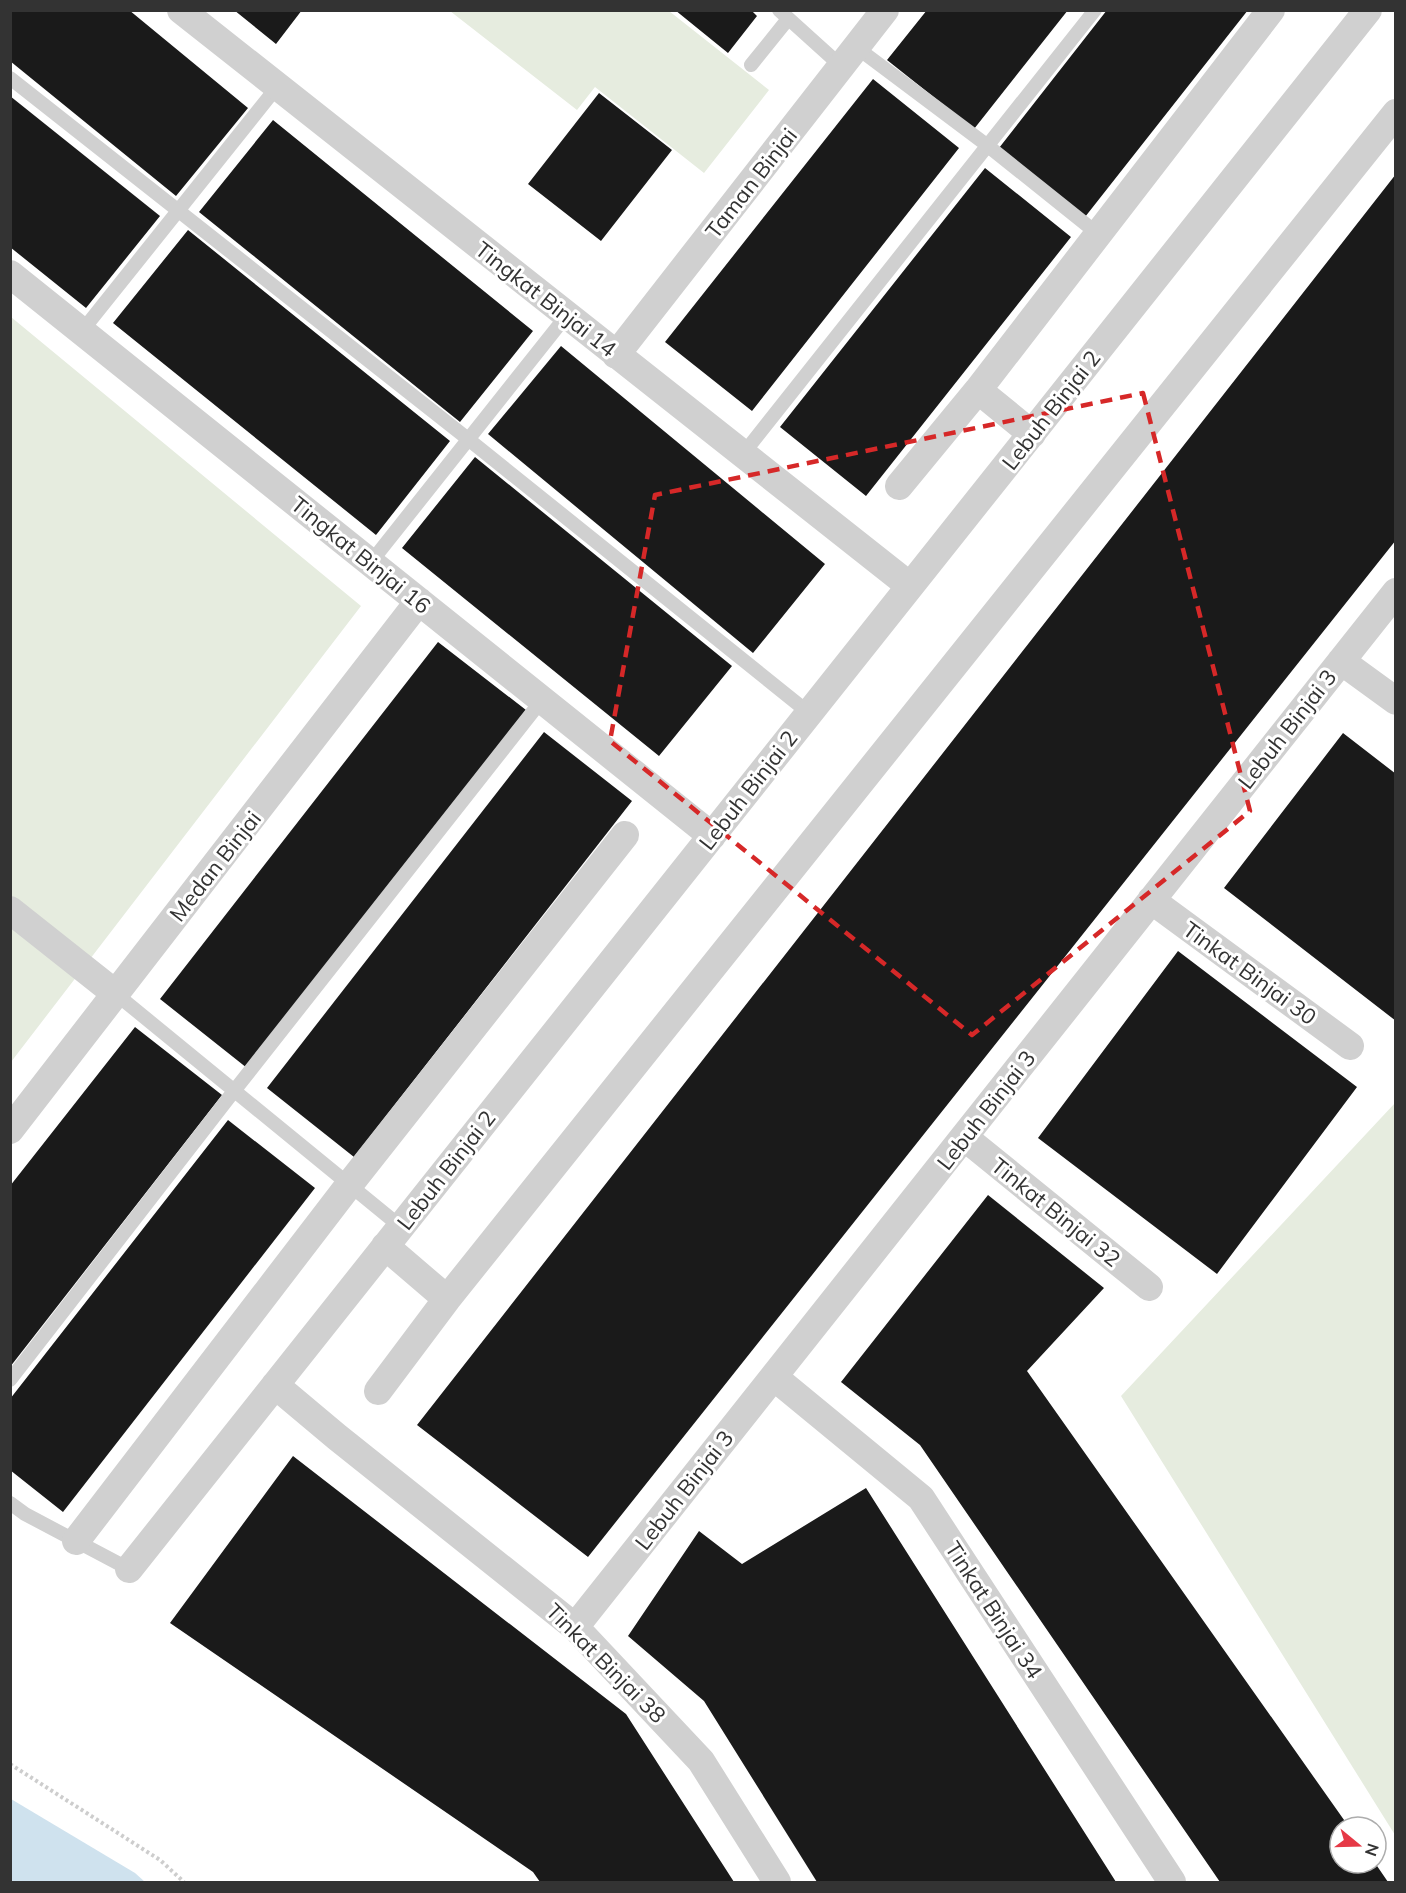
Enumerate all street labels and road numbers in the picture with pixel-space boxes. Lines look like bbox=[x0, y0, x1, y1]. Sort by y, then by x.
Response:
street label: Taman Binjai bbox=[699, 122, 803, 244]
street label: Tingkat Binjai 14 bbox=[470, 235, 622, 363]
street label: Lebuh Binjai 2 bbox=[996, 345, 1106, 475]
street label: Tingkat Binjai 16 bbox=[286, 490, 436, 620]
street label: Lebuh Binjai 3 bbox=[1232, 664, 1342, 794]
street label: Lebuh Binjai 2 bbox=[693, 725, 803, 855]
street label: Medan Binjai bbox=[163, 805, 267, 927]
street label: Tinkat Binjai 30 bbox=[1178, 915, 1322, 1031]
street label: Lebuh Binjai 3 bbox=[931, 1045, 1041, 1175]
street label: Lebuh Binjai 2 bbox=[391, 1105, 501, 1235]
street label: Tinkat Binjai 32 bbox=[986, 1151, 1126, 1273]
street label: Lebuh Binjai 3 bbox=[629, 1425, 739, 1555]
street label: Tinkat Binjai 34 bbox=[939, 1536, 1049, 1684]
street label: Tinkat Binjai 38 bbox=[540, 1597, 672, 1729]

